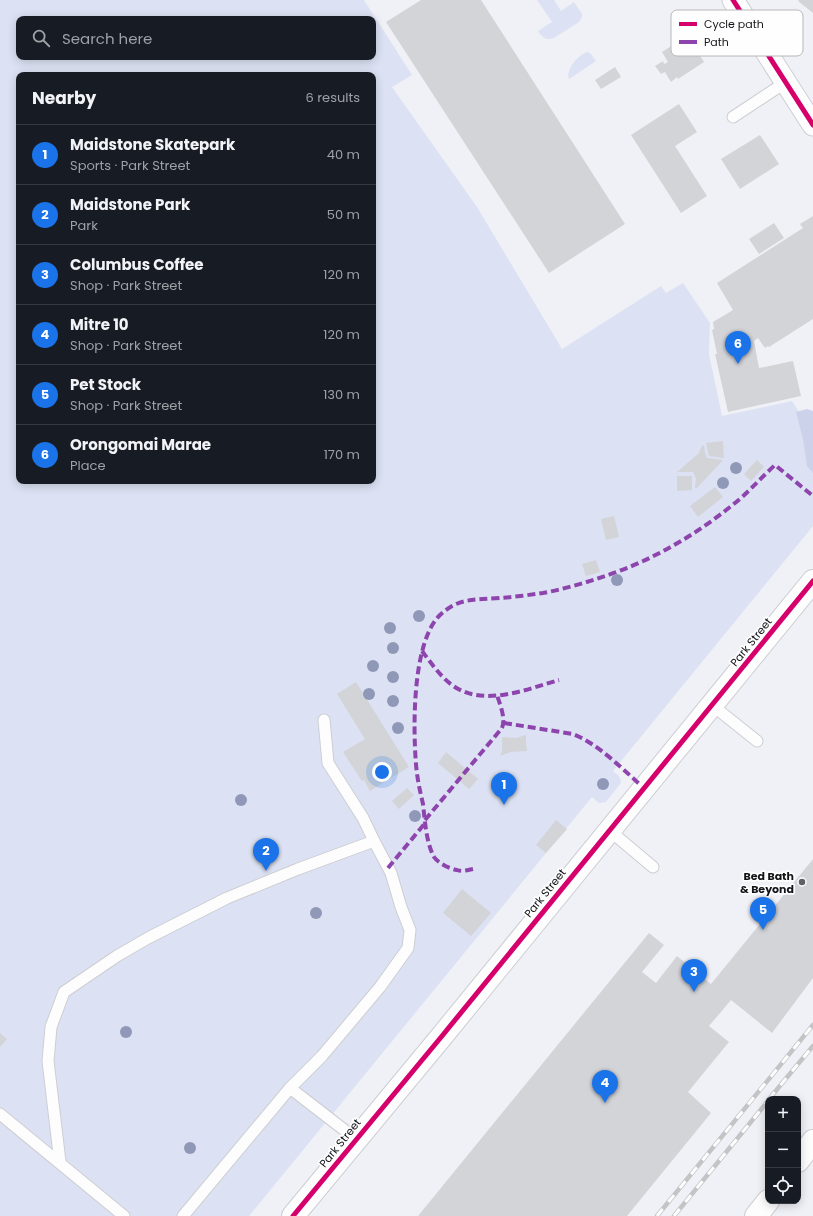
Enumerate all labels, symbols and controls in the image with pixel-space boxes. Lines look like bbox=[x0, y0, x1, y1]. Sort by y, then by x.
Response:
legend bbox=[671, 10, 803, 56]
search box bbox=[16, 16, 376, 60]
text: Cycle path bbox=[704, 16, 764, 32]
icon: search bbox=[30, 27, 52, 49]
text: Search here bbox=[62, 28, 152, 49]
text: Path bbox=[704, 34, 729, 50]
text: Nearby bbox=[32, 86, 96, 110]
text: 6 results bbox=[306, 88, 360, 107]
text: Maidstone Skatepark bbox=[70, 134, 235, 155]
text: 1 bbox=[43, 145, 47, 164]
text: 40 m bbox=[327, 145, 360, 164]
text: Sports · Park Street bbox=[70, 156, 190, 175]
text: Maidstone Park bbox=[70, 194, 190, 215]
text: 2 bbox=[41, 205, 49, 224]
text: 50 m bbox=[327, 205, 360, 224]
text: Park bbox=[70, 216, 98, 235]
text: Columbus Coffee bbox=[70, 254, 204, 275]
text: 3 bbox=[41, 265, 49, 284]
text: 120 m bbox=[323, 265, 360, 284]
text: Shop · Park Street bbox=[70, 276, 182, 295]
text: Mitre 10 bbox=[70, 314, 129, 335]
text: 4 bbox=[41, 325, 49, 344]
text: 120 m bbox=[323, 325, 360, 344]
pin: 6 bbox=[725, 331, 751, 364]
text: Shop · Park Street bbox=[70, 336, 182, 355]
text: Pet Stock bbox=[70, 374, 141, 395]
text: 5 bbox=[41, 385, 49, 404]
text: 130 m bbox=[323, 385, 360, 404]
text: Shop · Park Street bbox=[70, 396, 182, 415]
text: Orongomai Marae bbox=[70, 434, 211, 455]
text: 6 bbox=[41, 445, 49, 464]
text: 170 m bbox=[324, 445, 360, 464]
text: Place bbox=[70, 456, 105, 475]
street label: Park Street bbox=[726, 614, 776, 670]
your location bbox=[372, 762, 392, 782]
pin: 1 bbox=[491, 772, 517, 805]
pin: 2 bbox=[253, 838, 279, 871]
street label: Park Street bbox=[520, 865, 570, 921]
place label: Bed Bath & Beyond bbox=[740, 868, 794, 897]
marker: Bed Bath & Beyond bbox=[797, 877, 807, 887]
pin: 5 bbox=[750, 897, 776, 930]
pin: 3 bbox=[681, 959, 707, 992]
pin: 4 bbox=[592, 1070, 618, 1103]
map controls bbox=[765, 1096, 801, 1204]
button: + bbox=[765, 1096, 801, 1132]
street label: Park Street bbox=[315, 1115, 365, 1171]
button: − bbox=[765, 1132, 801, 1168]
button: locate bbox=[765, 1168, 801, 1204]

